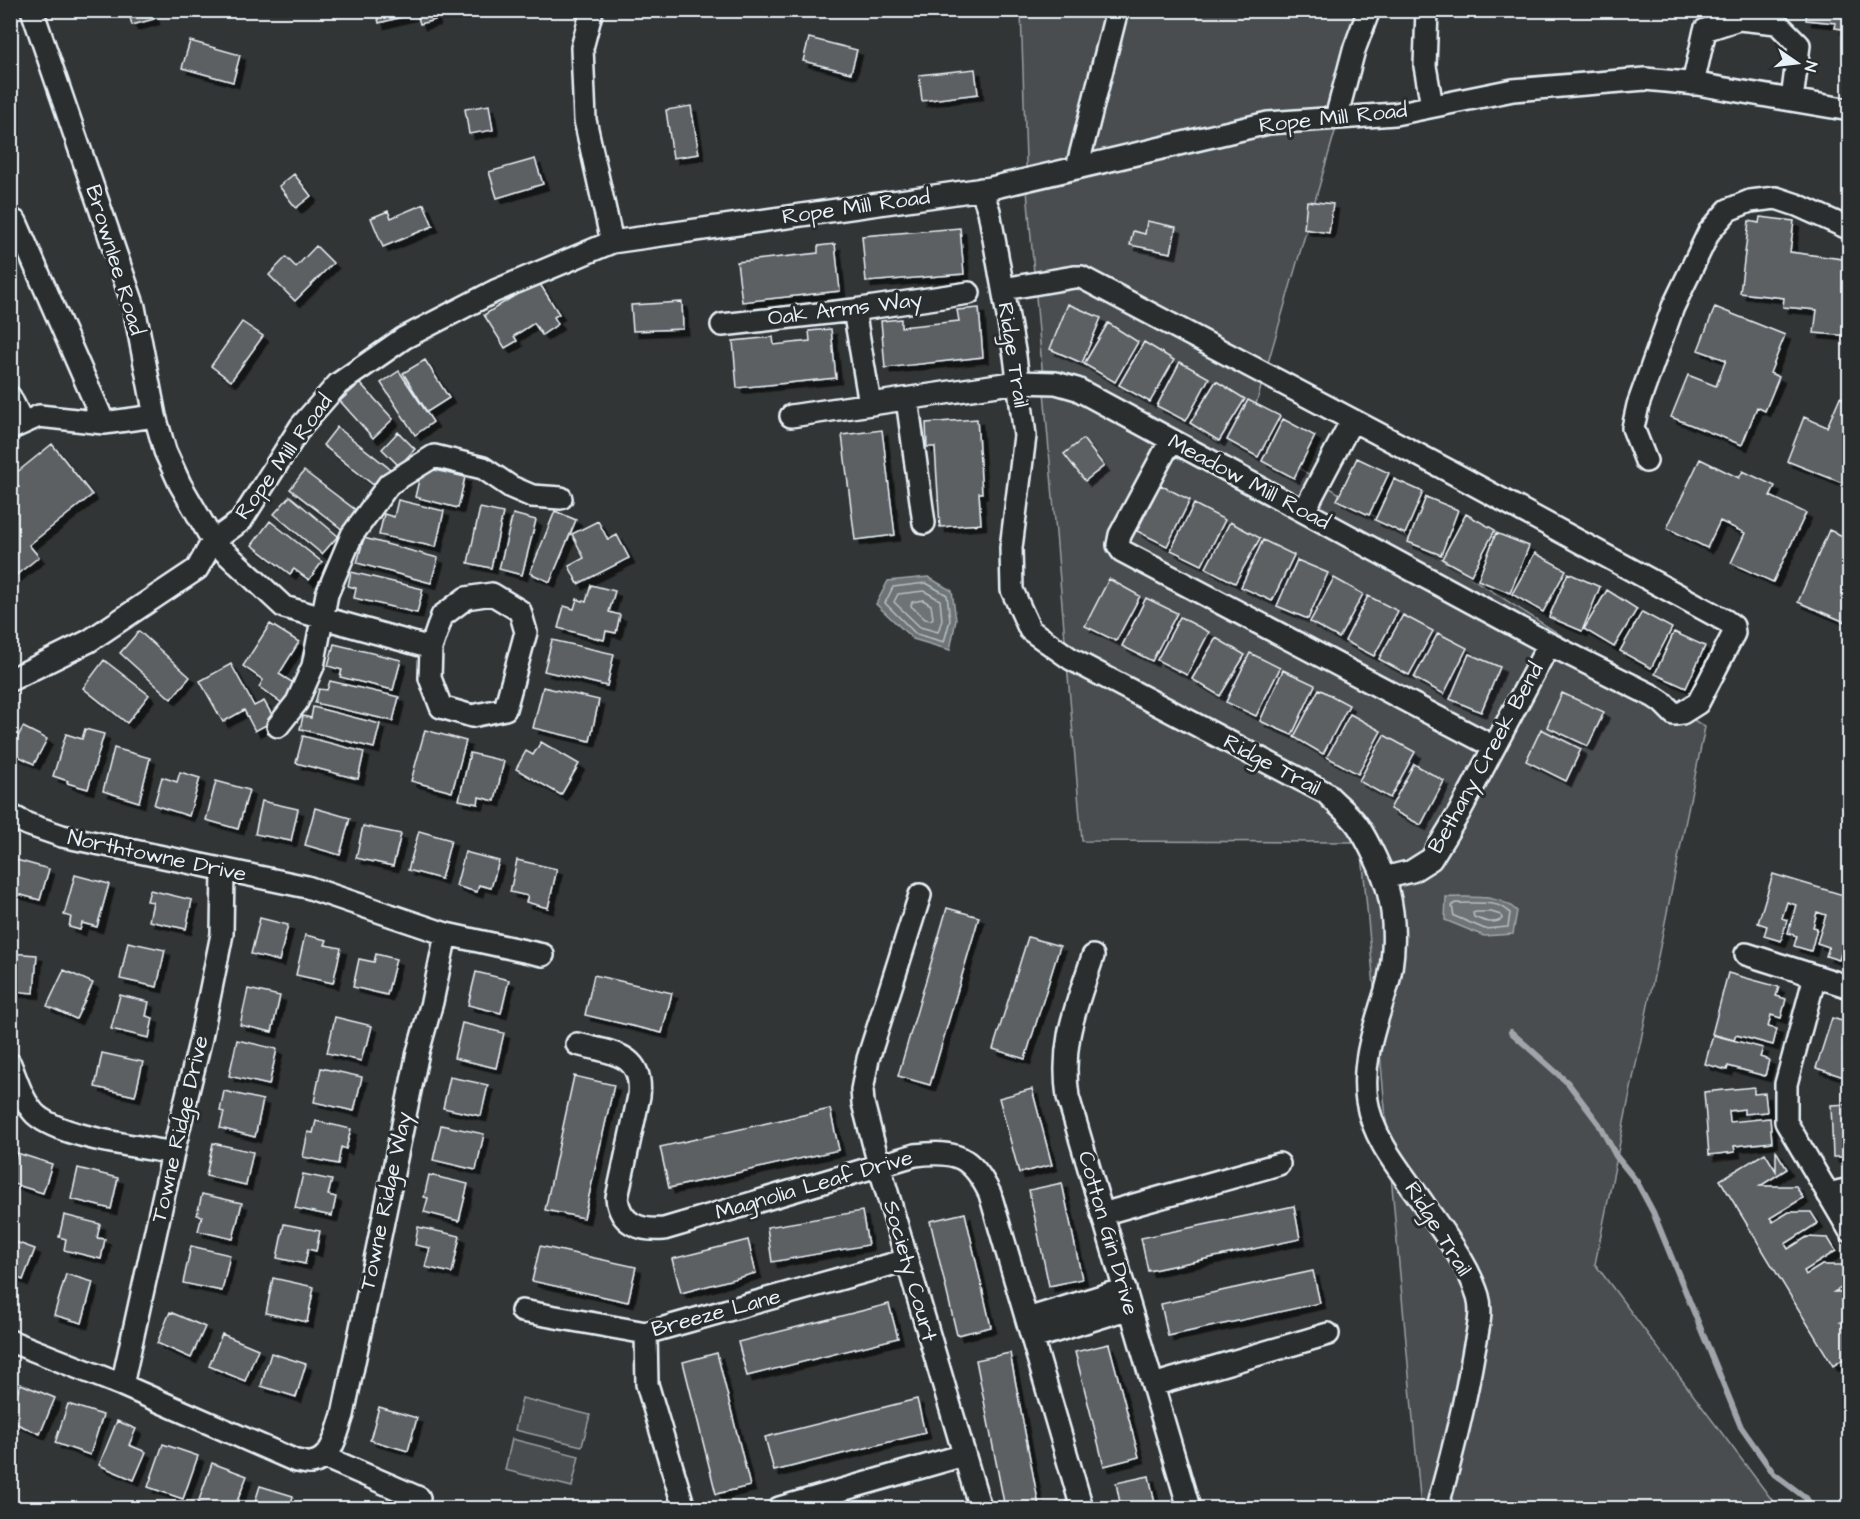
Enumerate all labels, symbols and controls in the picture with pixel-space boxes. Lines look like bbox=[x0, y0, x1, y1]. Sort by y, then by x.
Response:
north arrow bbox=[1767, 33, 1827, 93]
text: N bbox=[1799, 59, 1822, 74]
street label: Rope Mill Road bbox=[1257, 95, 1409, 141]
street label: Brownlee Road bbox=[77, 181, 153, 339]
street label: Rope Mill Road bbox=[780, 181, 932, 233]
street label: Oak Arms Way bbox=[766, 284, 924, 335]
street label: Ridge Trail bbox=[988, 300, 1037, 410]
street label: Rope Mill Road bbox=[228, 388, 340, 526]
street label: Meadow Mill Road bbox=[1163, 426, 1335, 538]
street label: Bethany Creek Bend bbox=[1421, 657, 1552, 860]
street label: Ridge Trail bbox=[1217, 726, 1326, 804]
street label: Northtowne Drive bbox=[65, 822, 249, 890]
street label: Towne Ridge Drive bbox=[143, 1032, 218, 1226]
street label: Towne Ridge Way bbox=[352, 1109, 421, 1293]
street label: Magnolia Leaf Drive bbox=[712, 1142, 917, 1229]
street label: Cotton Gin Drive bbox=[1070, 1147, 1146, 1319]
street label: Ridge Trail bbox=[1396, 1176, 1479, 1283]
street label: Society Court bbox=[874, 1197, 945, 1346]
street label: Breeze Lane bbox=[648, 1281, 784, 1345]

